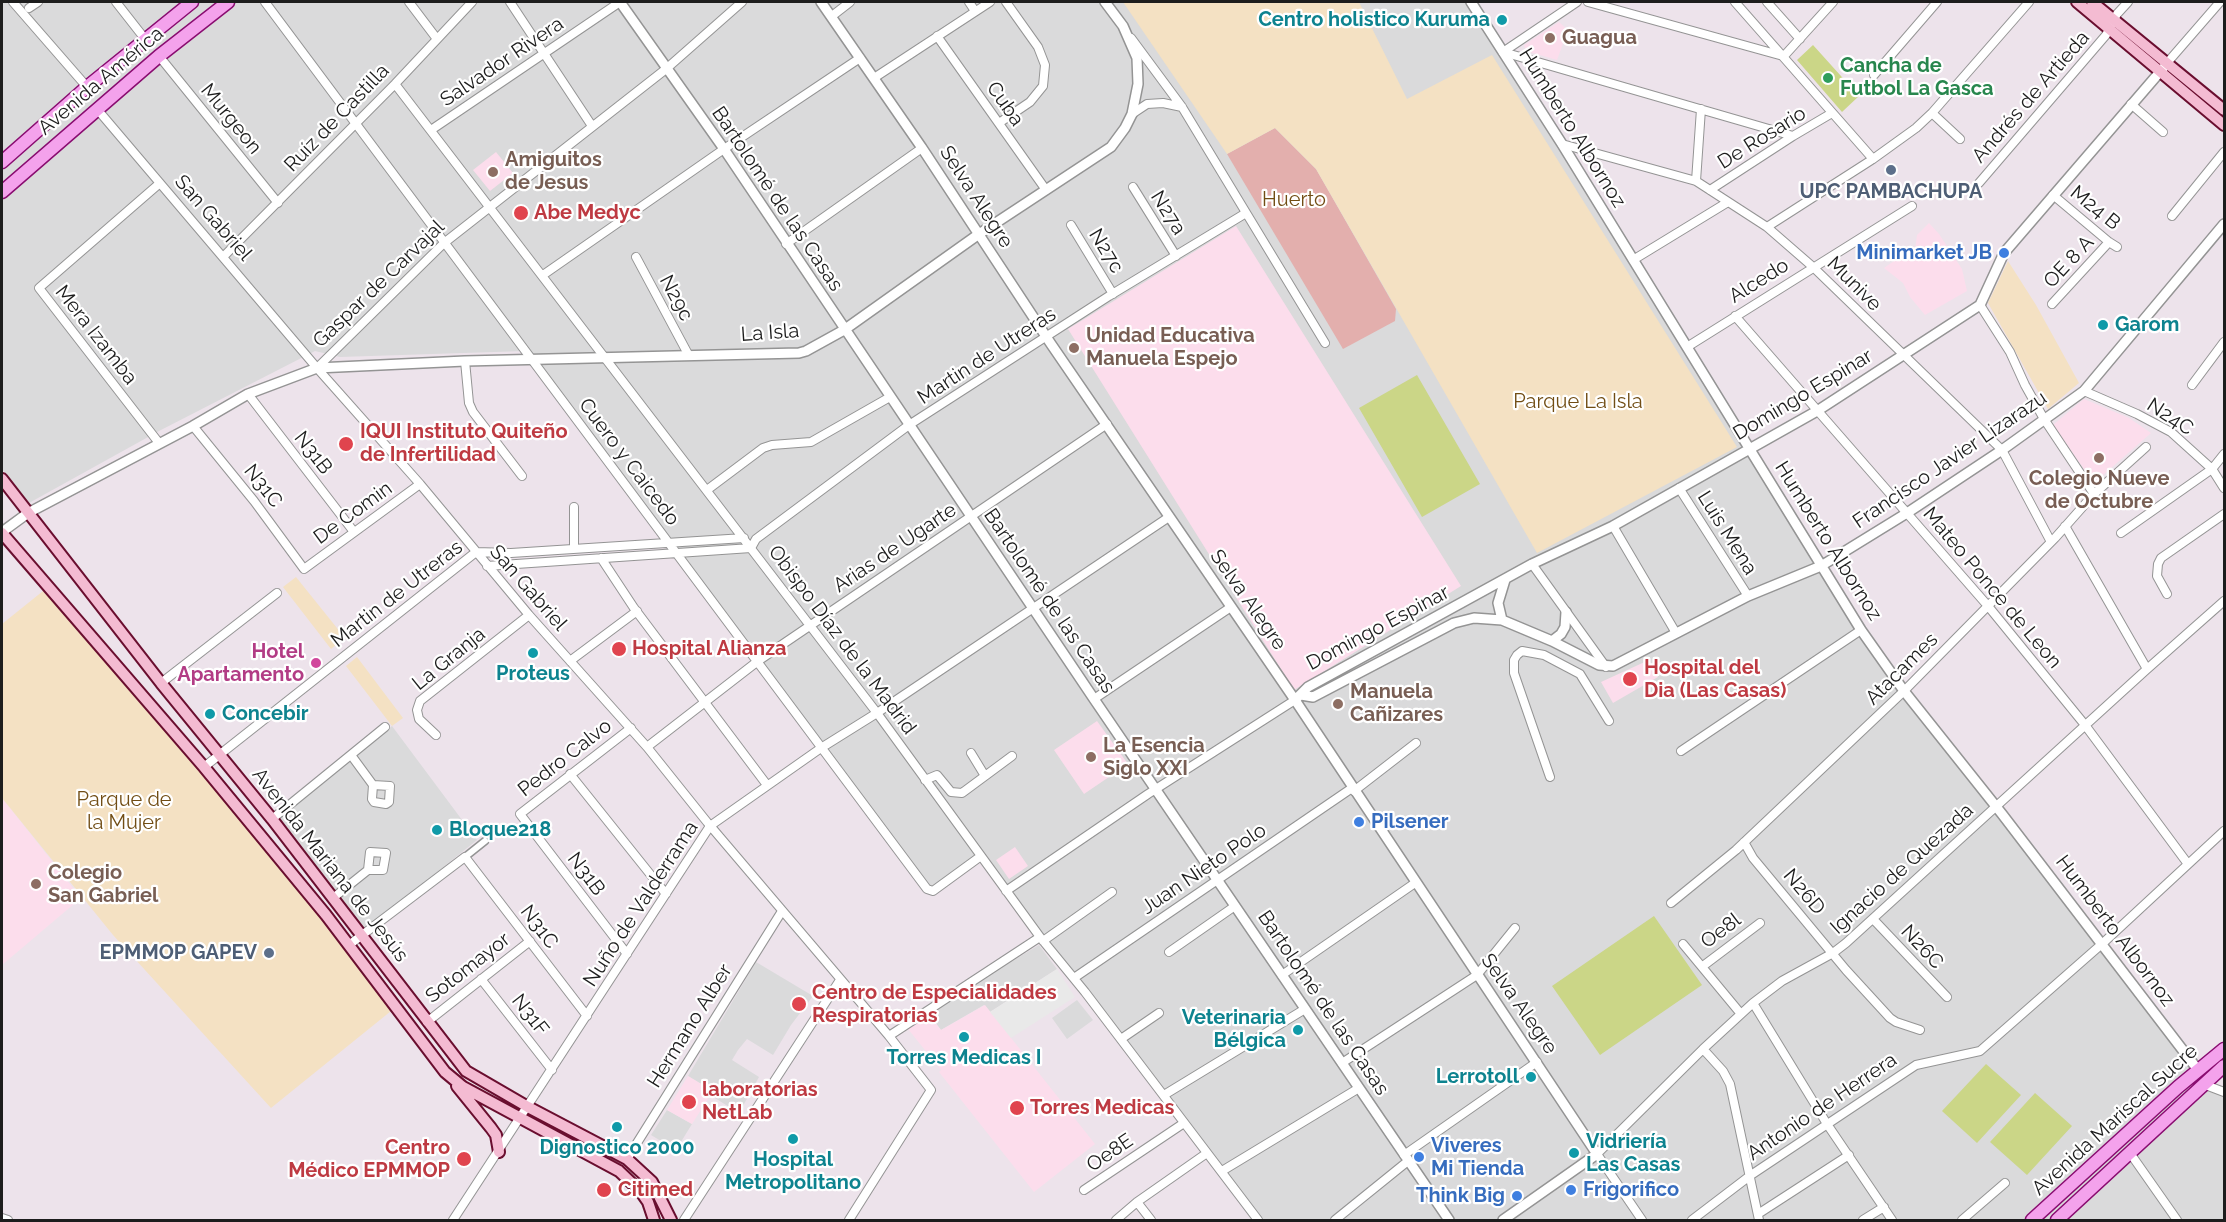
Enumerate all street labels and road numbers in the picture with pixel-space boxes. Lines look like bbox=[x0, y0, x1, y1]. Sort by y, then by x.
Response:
street label: Salvador Rivera bbox=[436, 12, 568, 112]
street label: Avenida América bbox=[33, 22, 169, 140]
street label: Andrés de Artieda bbox=[1967, 26, 2095, 168]
street label: Humberto Albornoz bbox=[1513, 44, 1631, 212]
street label: Ruíz de Castilla bbox=[280, 59, 394, 177]
street label: Cuba bbox=[981, 77, 1029, 131]
street label: Murgeon bbox=[195, 79, 267, 159]
street label: De Rosario bbox=[1713, 101, 1811, 175]
street label: Bartolomé de las Casas bbox=[706, 102, 848, 296]
street label: Selva Alegre bbox=[934, 141, 1018, 253]
street label: San Gabriel bbox=[169, 170, 257, 266]
street label: M24 B bbox=[2065, 181, 2125, 235]
street label: N27a bbox=[1145, 187, 1191, 239]
street label: Gaspar de Carvajal bbox=[308, 215, 450, 353]
street label: N27c bbox=[1083, 224, 1129, 278]
street label: OE 8 A bbox=[2039, 231, 2099, 293]
street label: Munive bbox=[1822, 252, 1886, 316]
street label: Alcedo bbox=[1725, 253, 1793, 309]
street label: N29c bbox=[654, 271, 698, 325]
street label: Mera Izamba bbox=[50, 281, 142, 389]
street label: Martin de Utreras bbox=[913, 302, 1061, 410]
street label: La Isla bbox=[740, 319, 800, 347]
street label: Domingo Espinar bbox=[1729, 344, 1877, 446]
street label: Francisco Javier Lizarazu bbox=[1848, 386, 2052, 534]
street label: N24C bbox=[2142, 393, 2198, 441]
street label: Cuero y Caicedo bbox=[573, 394, 685, 530]
street label: N31B bbox=[289, 427, 337, 479]
street label: Humberto Albornoz bbox=[1769, 457, 1887, 625]
street label: N31C bbox=[239, 460, 287, 512]
street label: De Comin bbox=[309, 477, 397, 549]
street label: Luis Mena bbox=[1692, 487, 1762, 579]
street label: Arias de Ugarte bbox=[829, 498, 961, 598]
street label: Mateo Ponce de Leon bbox=[1918, 503, 2066, 673]
street label: Bartolomé de las Casas bbox=[978, 504, 1120, 698]
street label: Martin de Utreras bbox=[327, 535, 467, 653]
street label: San Gabriel bbox=[484, 540, 572, 636]
street label: Obispo Díaz de la Madrid bbox=[763, 541, 921, 739]
street label: Selva Alegre bbox=[1205, 545, 1291, 655]
street label: Domingo Espinar bbox=[1303, 580, 1453, 676]
street label: La Granja bbox=[408, 622, 490, 696]
street label: Atacames bbox=[1861, 628, 1943, 710]
street label: Pedro Calvo bbox=[513, 714, 617, 802]
street label: Avenida Mariana de Jesús bbox=[247, 763, 413, 967]
street label: Ignacio de Quezada bbox=[1826, 799, 1978, 939]
street label: Nuño de Valderrama bbox=[579, 817, 703, 991]
street label: Juan Nieto Polo bbox=[1137, 818, 1271, 920]
street label: N31B bbox=[562, 848, 610, 900]
street label: Humberto Albornoz bbox=[2050, 851, 2180, 1011]
street label: N26D bbox=[1778, 864, 1830, 920]
street label: N31C bbox=[515, 900, 563, 954]
street label: Bartolomé de las Casas bbox=[1252, 906, 1394, 1100]
street label: Oe8l bbox=[1696, 908, 1746, 954]
street label: N26C bbox=[1896, 920, 1948, 974]
street label: Sotomayor bbox=[421, 928, 515, 1008]
street label: Selva Alegre bbox=[1476, 949, 1562, 1059]
street label: Hermano Alber bbox=[642, 960, 738, 1092]
street label: N31F bbox=[506, 989, 554, 1041]
street label: Avenida Mariscal Sucre bbox=[2027, 1039, 2203, 1201]
street label: Antonio de Herrera bbox=[1743, 1048, 1901, 1166]
street label: Oe8E bbox=[1082, 1129, 1138, 1177]

